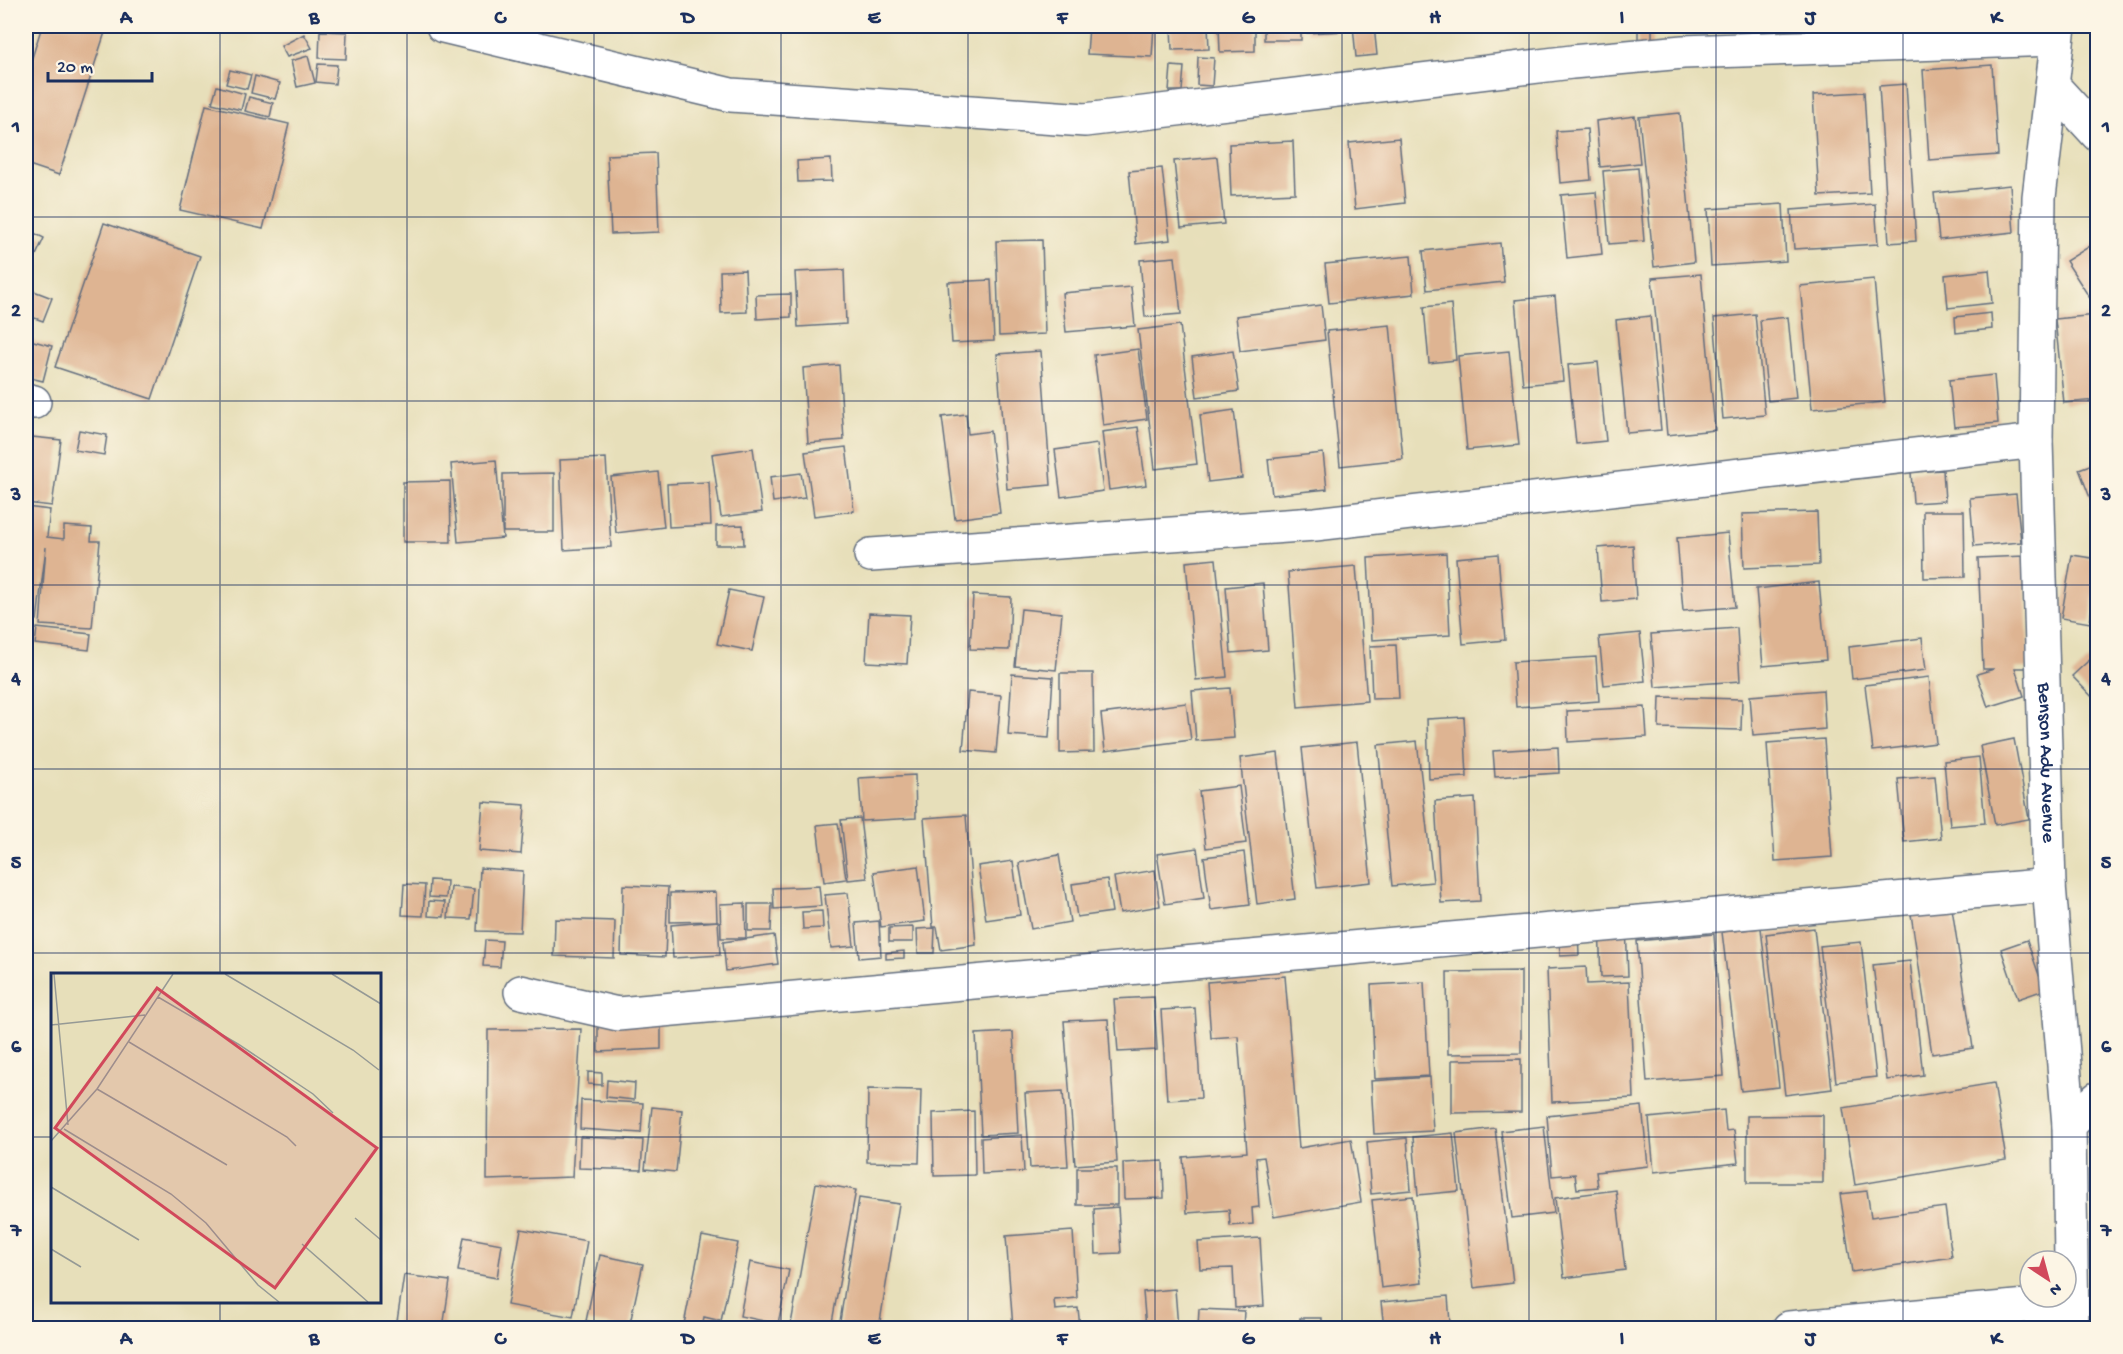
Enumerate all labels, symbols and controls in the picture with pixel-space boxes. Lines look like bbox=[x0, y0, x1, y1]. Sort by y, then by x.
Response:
text: A bbox=[119, 8, 134, 31]
text: B bbox=[308, 8, 320, 31]
text: C bbox=[494, 8, 508, 31]
text: D bbox=[679, 8, 695, 31]
text: E bbox=[868, 8, 882, 31]
text: F bbox=[1056, 8, 1069, 31]
text: G bbox=[1242, 8, 1256, 31]
text: H bbox=[1429, 8, 1441, 31]
text: I bbox=[1620, 8, 1625, 31]
text: J bbox=[1804, 8, 1817, 31]
text: K bbox=[1989, 8, 2004, 31]
scale bar bbox=[48, 45, 152, 83]
text: 20 m bbox=[57, 58, 93, 79]
text: 1 bbox=[11, 117, 20, 140]
text: 1 bbox=[2101, 117, 2110, 140]
text: 2 bbox=[11, 301, 21, 324]
text: 2 bbox=[2101, 301, 2111, 324]
text: 3 bbox=[10, 485, 21, 508]
text: 3 bbox=[2100, 485, 2111, 508]
text: 4 bbox=[10, 669, 21, 692]
text: 4 bbox=[2100, 669, 2111, 692]
street label: Benson Adu Avenue bbox=[2032, 681, 2059, 844]
text: 5 bbox=[11, 853, 22, 876]
text: 5 bbox=[2101, 853, 2112, 876]
inset map bbox=[51, 973, 381, 1303]
text: 6 bbox=[11, 1037, 22, 1060]
text: 6 bbox=[2101, 1037, 2112, 1060]
text: 7 bbox=[10, 1221, 23, 1244]
text: 7 bbox=[2100, 1221, 2113, 1244]
north arrow bbox=[2018, 1249, 2078, 1309]
text: N bbox=[2045, 1278, 2065, 1299]
text: A bbox=[119, 1329, 134, 1352]
text: B bbox=[308, 1329, 320, 1352]
text: C bbox=[494, 1329, 508, 1352]
text: D bbox=[679, 1329, 695, 1352]
text: E bbox=[868, 1329, 882, 1352]
text: F bbox=[1056, 1329, 1069, 1352]
text: G bbox=[1242, 1329, 1256, 1352]
text: H bbox=[1429, 1329, 1441, 1352]
text: I bbox=[1620, 1329, 1625, 1352]
text: J bbox=[1804, 1329, 1817, 1352]
text: K bbox=[1989, 1329, 2004, 1352]

